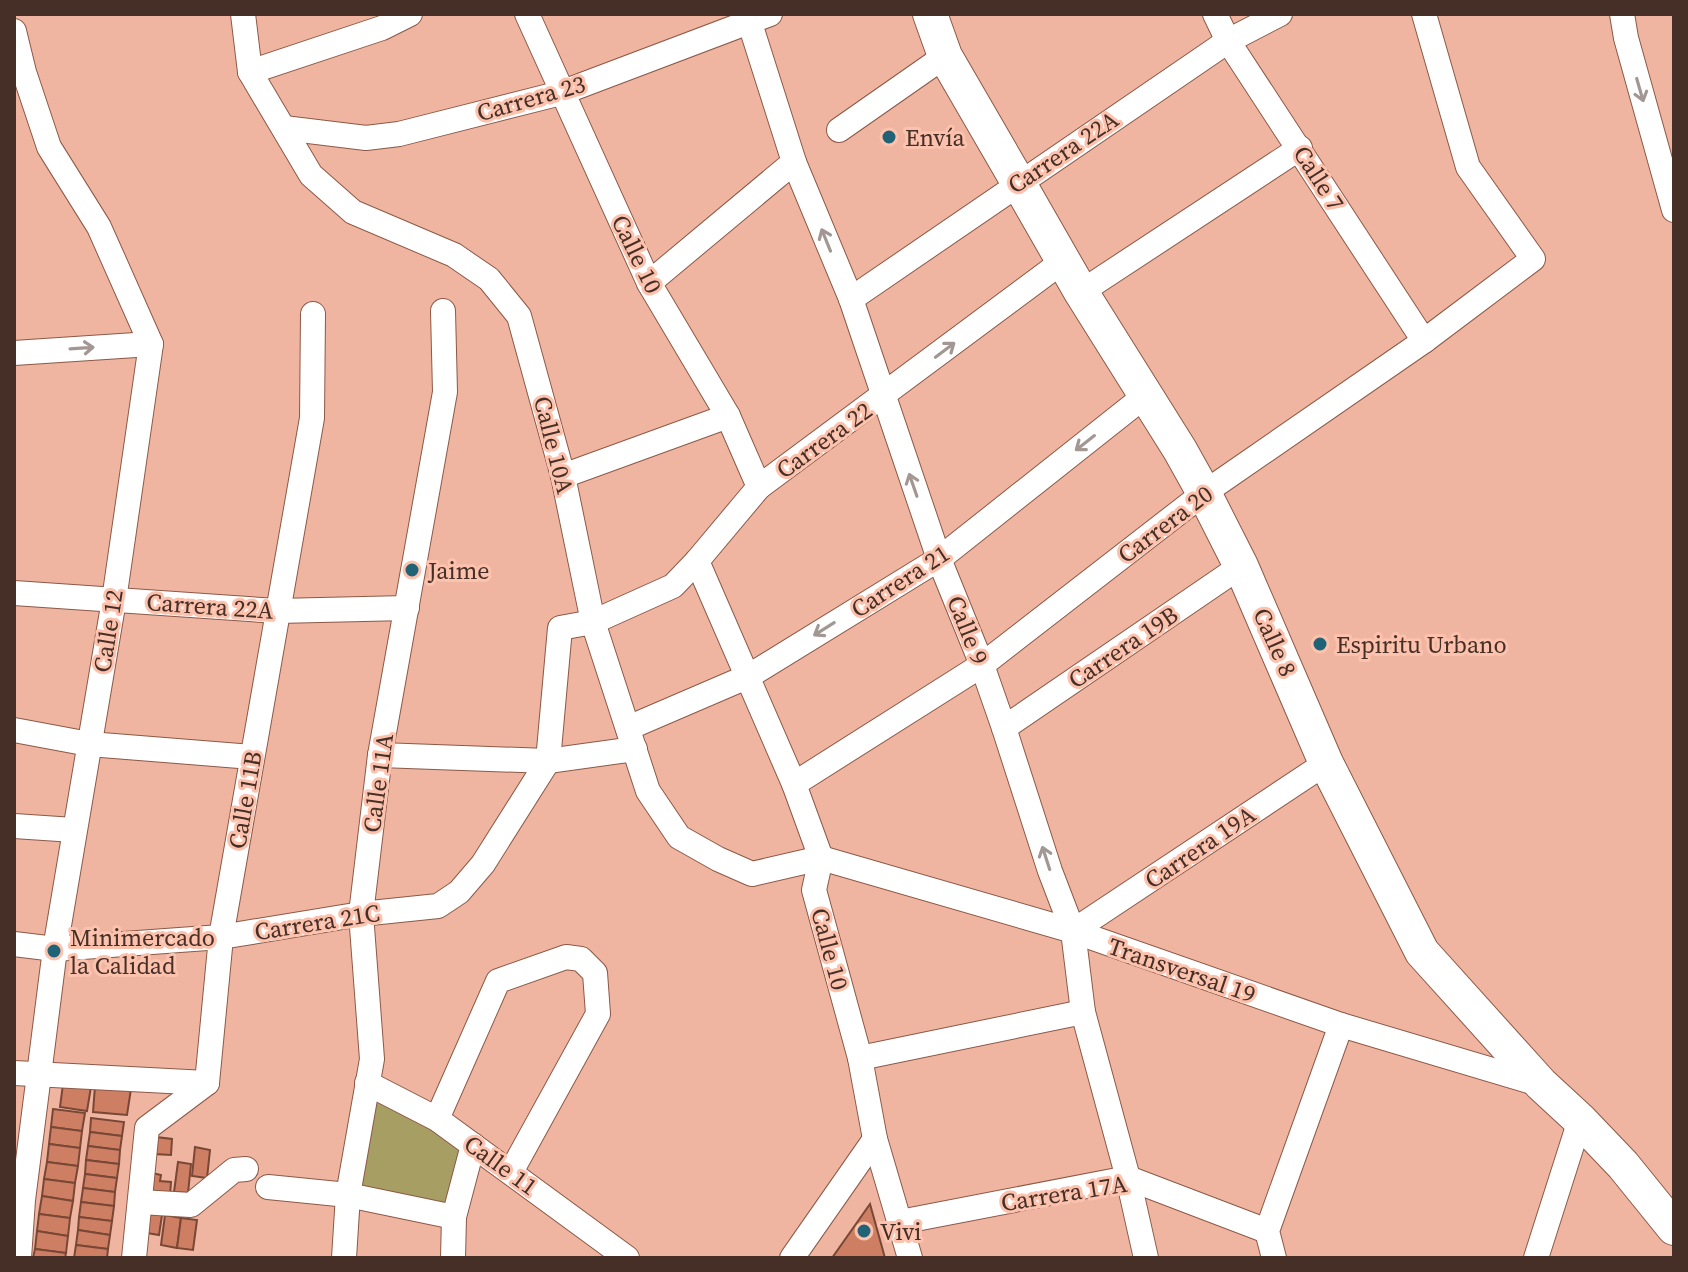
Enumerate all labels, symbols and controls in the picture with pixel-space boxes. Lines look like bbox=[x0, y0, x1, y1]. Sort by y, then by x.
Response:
street label: Carrera 23 bbox=[473, 67, 589, 129]
one-way arrow bbox=[1633, 76, 1648, 102]
street label: Carrera 22A bbox=[1001, 103, 1125, 201]
place label: Envía bbox=[905, 121, 966, 154]
marker: Envía bbox=[880, 128, 898, 146]
street label: Calle 7 bbox=[1286, 139, 1352, 217]
street label: Calle 10 bbox=[604, 209, 670, 299]
one-way arrow bbox=[818, 228, 833, 253]
one-way arrow bbox=[68, 340, 95, 355]
one-way arrow bbox=[934, 342, 955, 359]
street label: Calle 10A bbox=[526, 393, 582, 497]
street label: Carrera 22 bbox=[769, 394, 879, 486]
one-way arrow bbox=[1075, 434, 1095, 452]
one-way arrow bbox=[905, 473, 920, 498]
street label: Carrera 20 bbox=[1111, 477, 1219, 571]
street label: Carrera 21 bbox=[844, 537, 956, 625]
place label: Jaime bbox=[427, 554, 490, 587]
marker: Jaime bbox=[403, 561, 421, 579]
street label: Carrera 22A bbox=[145, 585, 275, 627]
street label: Calle 12 bbox=[85, 587, 131, 675]
street label: Calle 9 bbox=[939, 591, 997, 669]
street label: Carrera 19B bbox=[1061, 598, 1185, 696]
street label: Calle 8 bbox=[1245, 603, 1305, 681]
one-way arrow bbox=[814, 621, 836, 637]
place label: Espiritu Urbano bbox=[1336, 628, 1507, 661]
marker: Espiritu Urbano bbox=[1311, 635, 1329, 653]
street label: Calle 11A bbox=[355, 731, 401, 835]
street label: Calle 11B bbox=[220, 749, 270, 851]
street label: Carrera 19A bbox=[1138, 798, 1262, 896]
one-way arrow bbox=[1038, 846, 1053, 872]
street label: Carrera 21C bbox=[252, 896, 382, 948]
street label: Calle 10 bbox=[803, 904, 857, 994]
place label: Minimercado la Calidad bbox=[70, 921, 215, 982]
street label: Transversal 19 bbox=[1104, 929, 1260, 1011]
marker: Minimercado la Calidad bbox=[45, 942, 63, 960]
street label: Calle 11 bbox=[458, 1127, 544, 1203]
street label: Carrera 17A bbox=[999, 1167, 1129, 1219]
place label: Vivi bbox=[880, 1215, 922, 1248]
marker: Vivi bbox=[855, 1222, 873, 1240]

